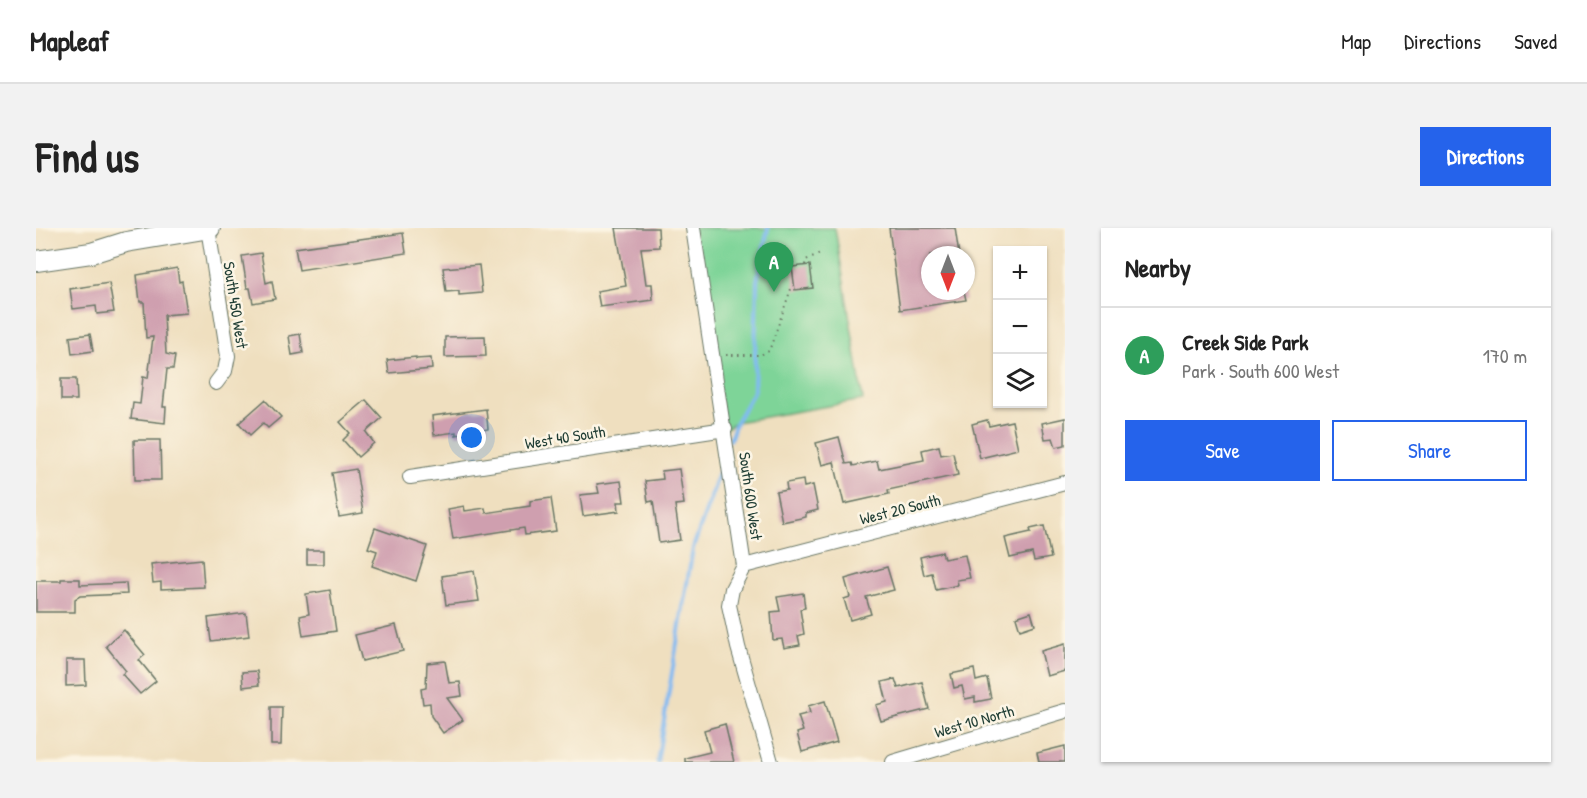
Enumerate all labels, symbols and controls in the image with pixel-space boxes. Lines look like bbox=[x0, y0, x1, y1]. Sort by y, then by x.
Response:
text: Mapleaf bbox=[30, 22, 109, 60]
text: Map bbox=[1341, 27, 1371, 56]
text: Directions bbox=[1404, 27, 1481, 56]
text: Saved bbox=[1514, 27, 1557, 56]
button: Directions bbox=[1420, 127, 1551, 186]
text: Find us bbox=[36, 128, 139, 185]
pin: A bbox=[754, 242, 794, 292]
north arrow bbox=[921, 246, 975, 300]
map controls bbox=[993, 246, 1047, 408]
button: + bbox=[993, 246, 1047, 300]
text: Nearby bbox=[1125, 250, 1191, 285]
street label: South 450 West bbox=[218, 260, 254, 350]
button: − bbox=[993, 300, 1047, 354]
text: Creek Side Park bbox=[1182, 327, 1308, 357]
text: A bbox=[1140, 342, 1149, 369]
text: 170 m bbox=[1483, 342, 1527, 369]
button: layers bbox=[993, 354, 1047, 408]
text: Park · South 600 West bbox=[1182, 357, 1339, 384]
street label: West 40 South bbox=[523, 420, 607, 454]
button: Save bbox=[1125, 420, 1320, 481]
button: Share bbox=[1332, 420, 1527, 481]
your location bbox=[457, 423, 486, 452]
street label: South 600 West bbox=[734, 451, 768, 542]
street label: West 20 South bbox=[857, 488, 943, 530]
street label: West 10 North bbox=[932, 699, 1017, 743]

